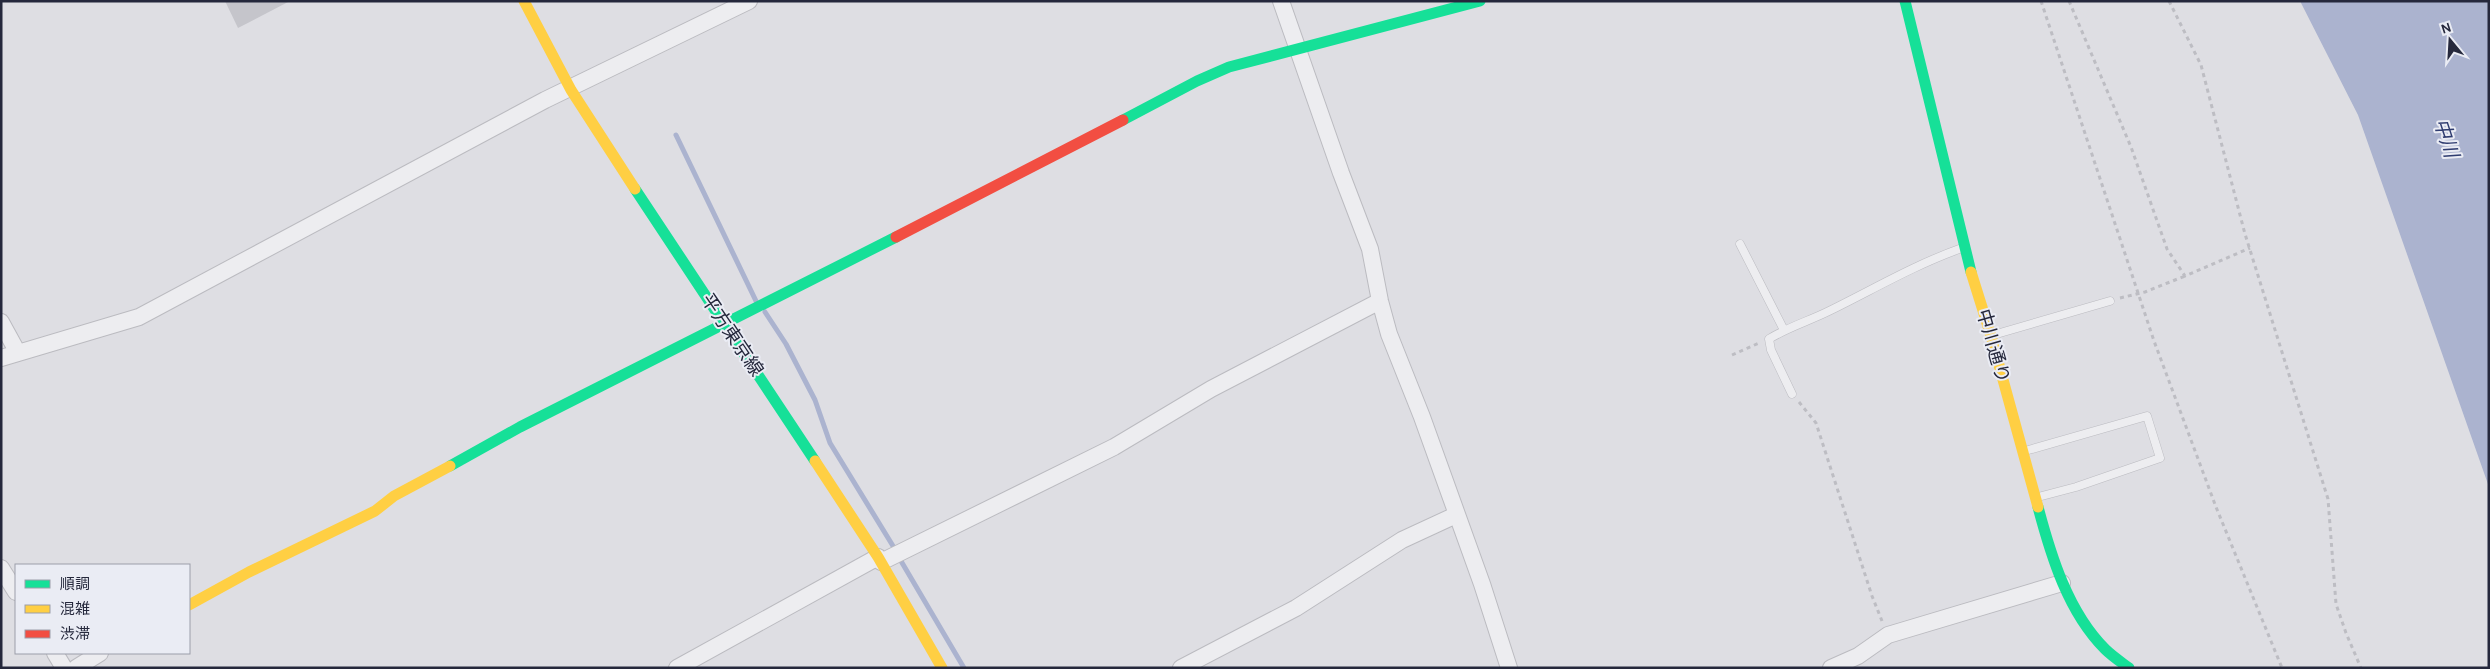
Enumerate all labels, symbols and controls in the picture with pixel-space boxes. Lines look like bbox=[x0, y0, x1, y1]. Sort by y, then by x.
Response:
north arrow bbox=[2425, 15, 2475, 65]
text: N bbox=[2439, 18, 2454, 38]
water label: 中川 bbox=[2429, 115, 2464, 162]
street label: 平方東京線 bbox=[696, 289, 768, 381]
street label: 中川通り bbox=[1972, 306, 2014, 386]
legend bbox=[15, 564, 190, 654]
text: 順調 bbox=[60, 575, 90, 593]
text: 混雑 bbox=[60, 600, 90, 618]
text: 渋滞 bbox=[60, 625, 90, 643]

